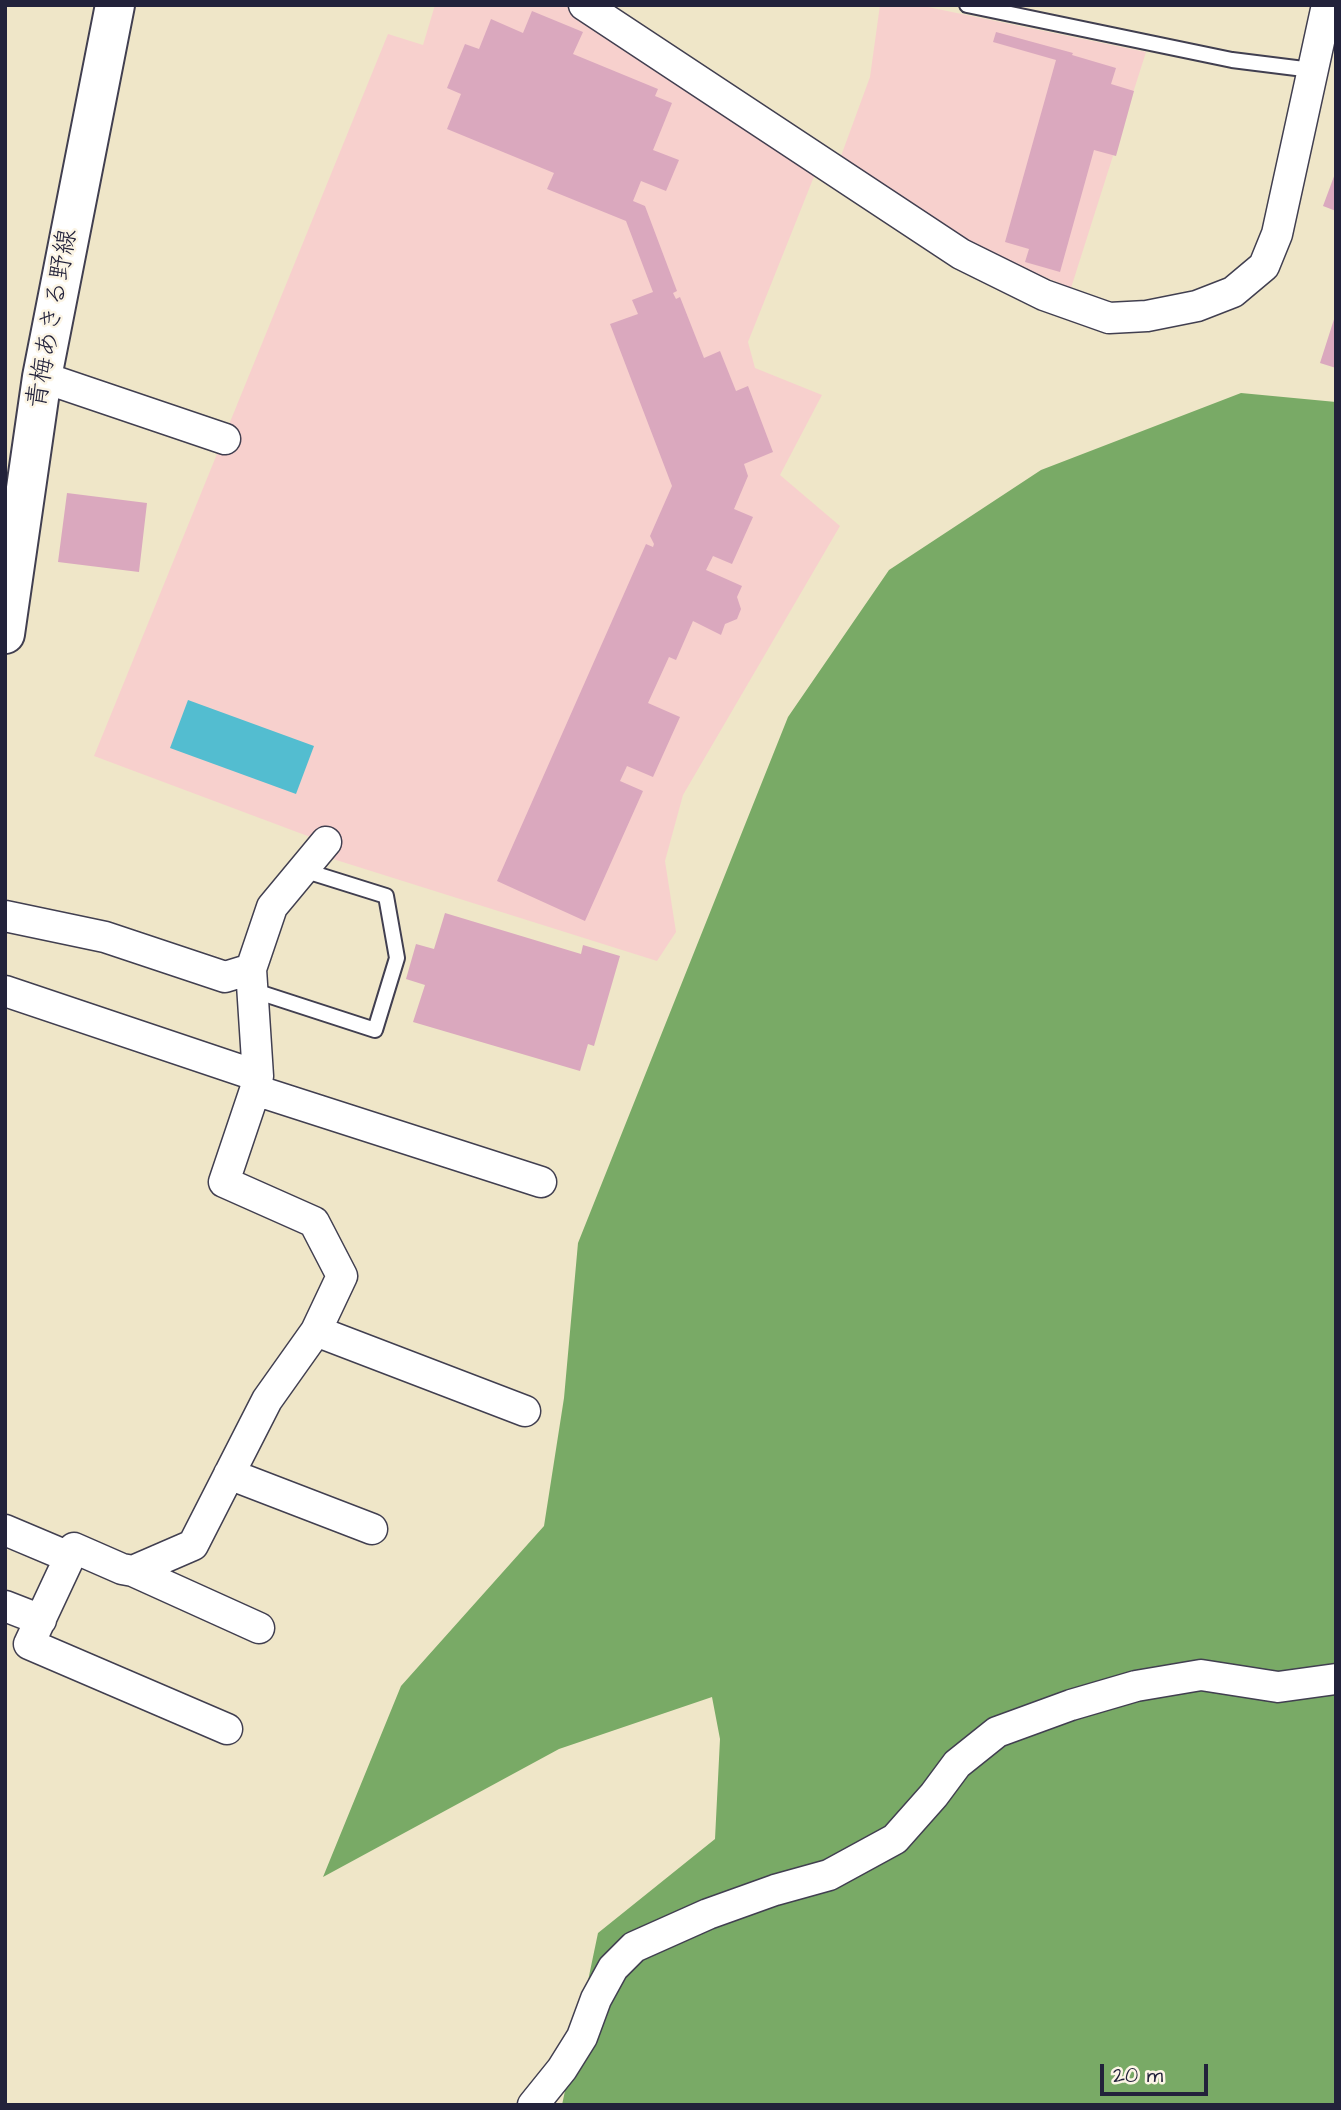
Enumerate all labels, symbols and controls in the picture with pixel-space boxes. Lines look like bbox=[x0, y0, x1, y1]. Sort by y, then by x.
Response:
street label: 青梅あきる野線 bbox=[23, 227, 85, 411]
scale bar bbox=[1103, 2050, 1212, 2094]
text: 20 m bbox=[1113, 2061, 1163, 2090]

